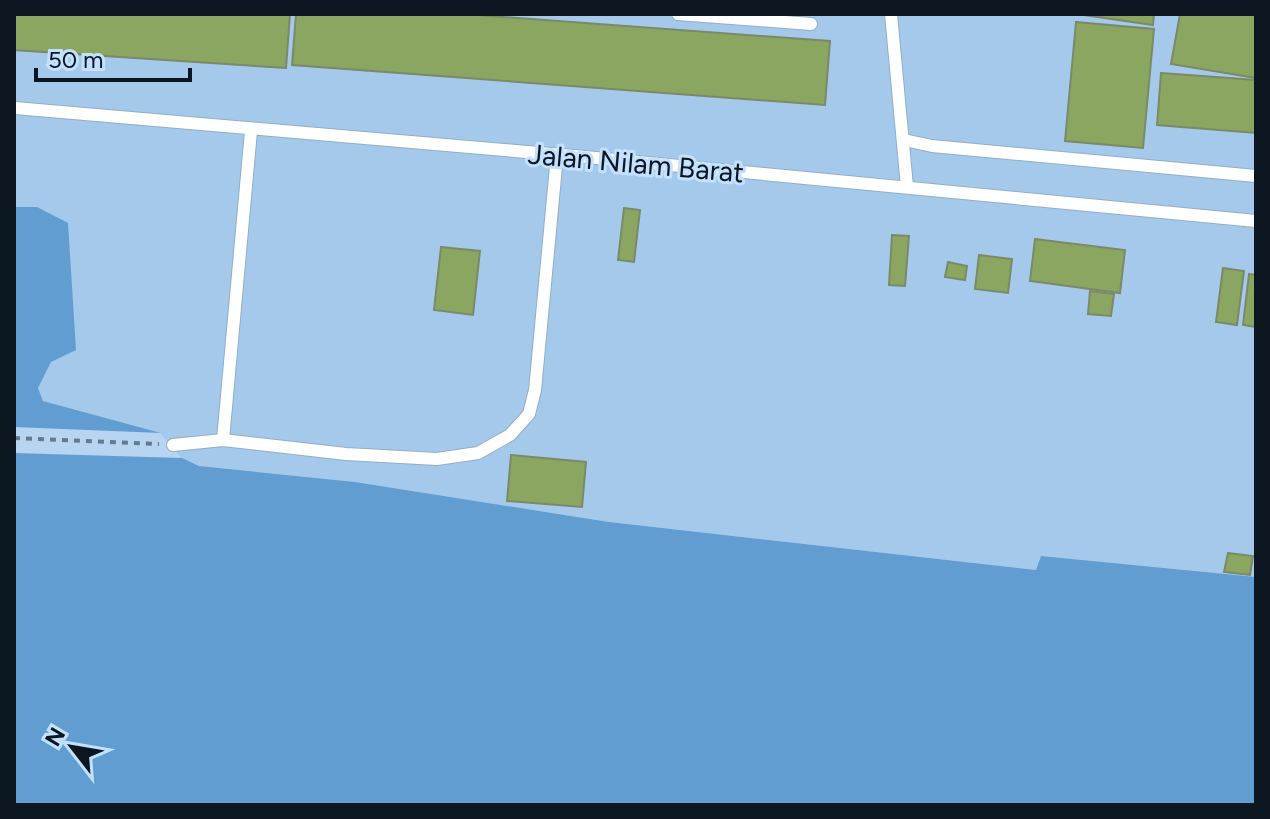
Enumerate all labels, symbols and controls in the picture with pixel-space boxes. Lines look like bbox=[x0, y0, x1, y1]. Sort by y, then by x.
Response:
scale bar bbox=[36, 32, 190, 82]
text: 50 m bbox=[48, 45, 104, 74]
street label: Jalan Nilam Barat bbox=[527, 137, 745, 189]
north arrow bbox=[32, 707, 112, 787]
text: N bbox=[39, 723, 71, 751]

